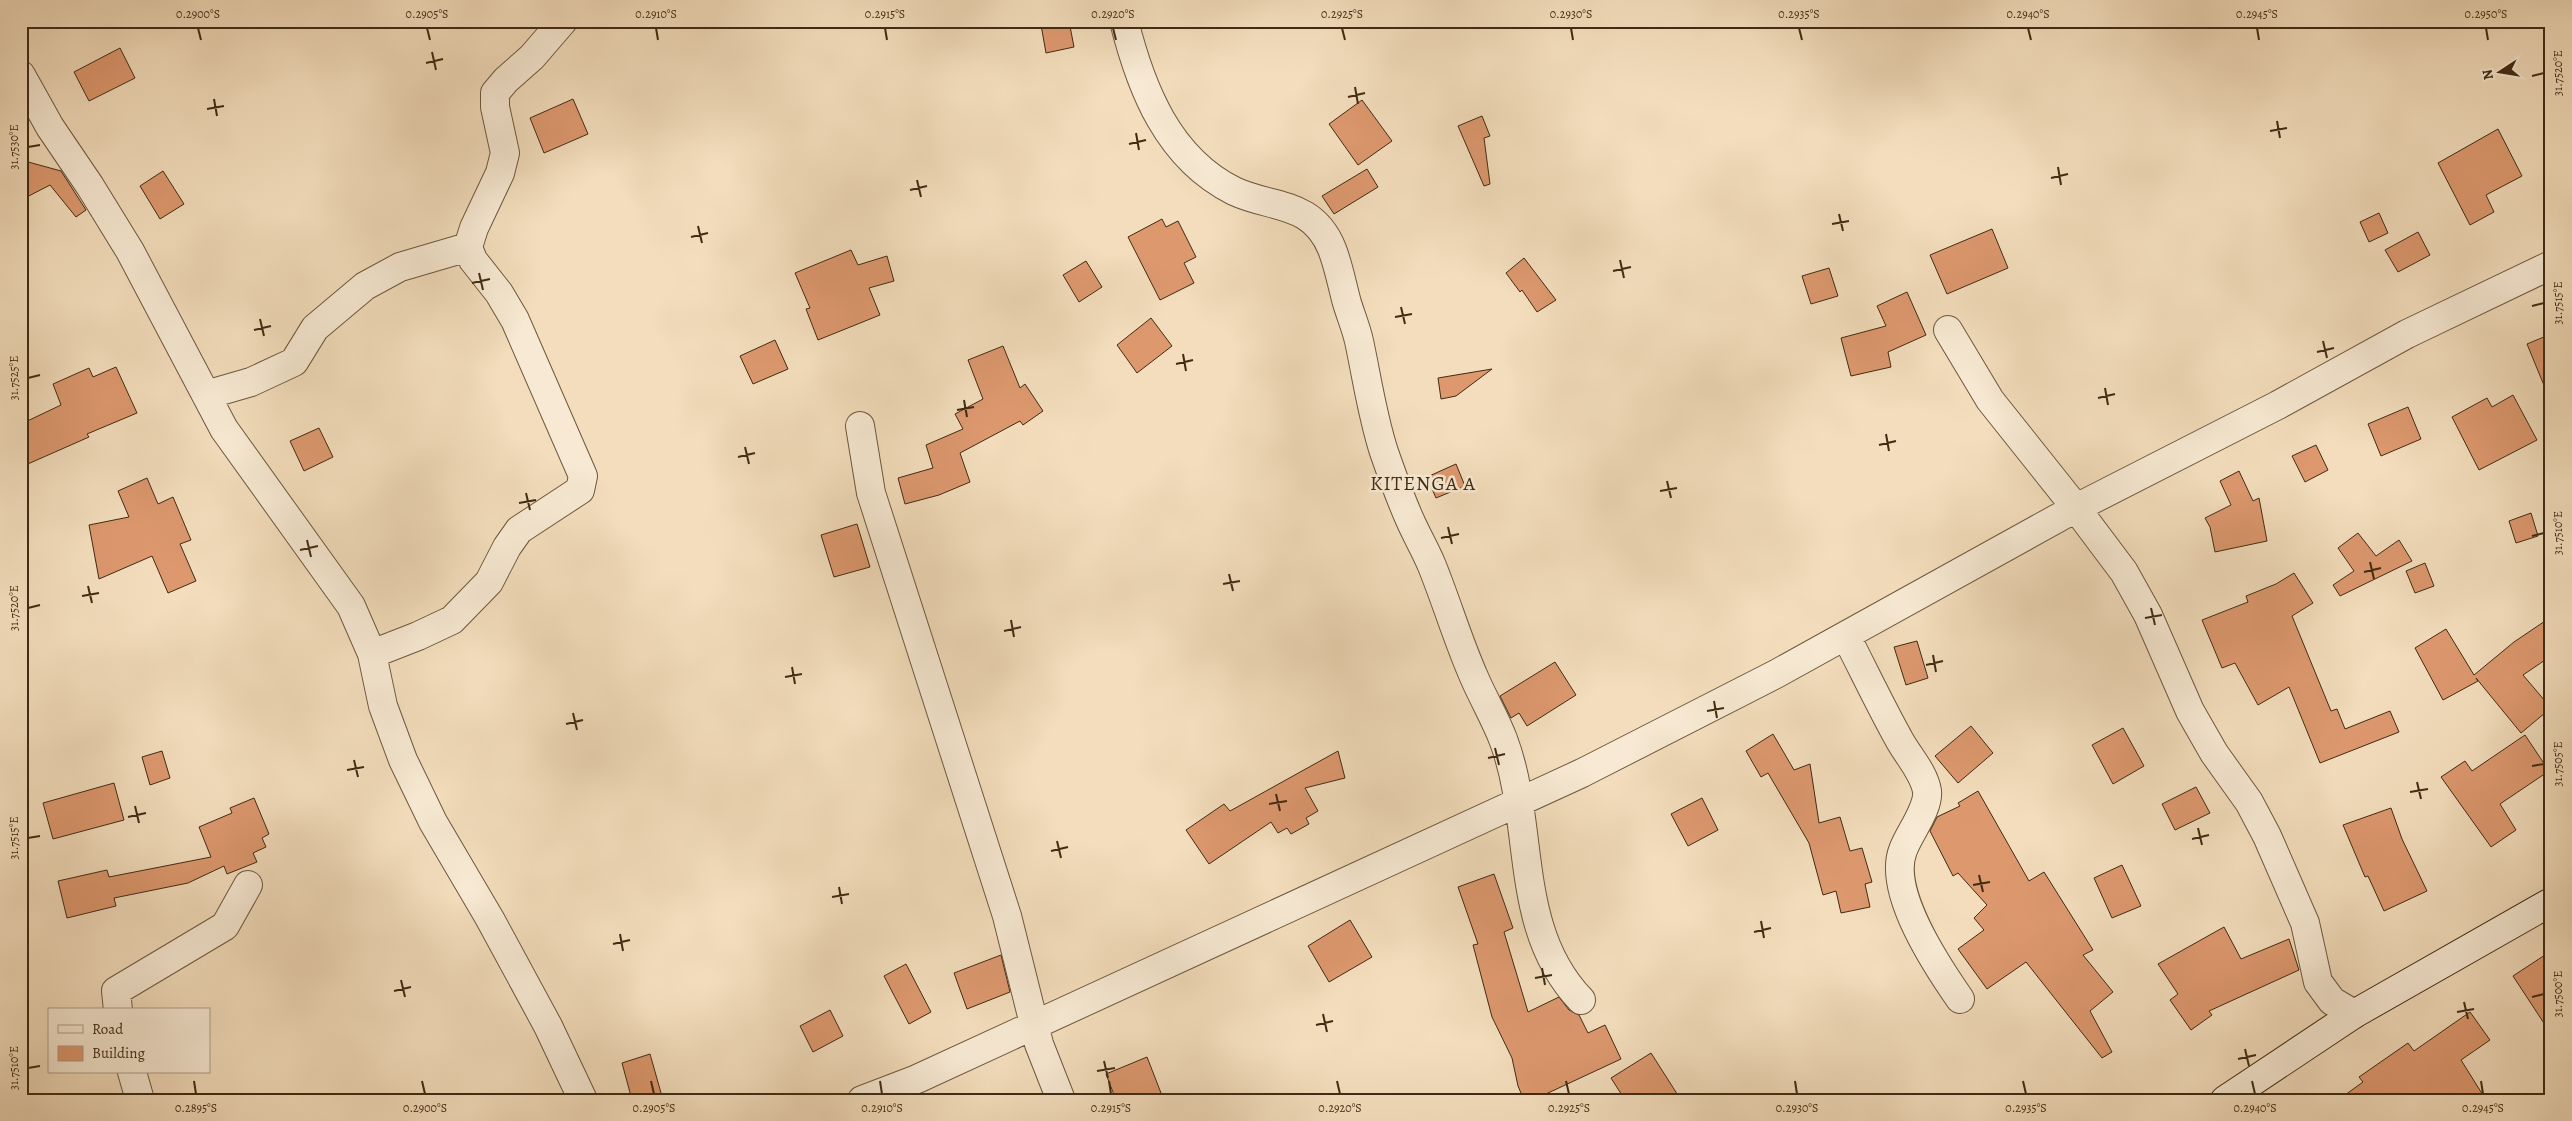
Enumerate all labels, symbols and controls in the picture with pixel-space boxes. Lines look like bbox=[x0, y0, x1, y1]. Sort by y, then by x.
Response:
text: 0.2900°S bbox=[176, 6, 220, 22]
text: 0.2905°S bbox=[406, 6, 448, 22]
text: 0.2910°S bbox=[635, 6, 677, 22]
text: 0.2915°S bbox=[865, 6, 905, 22]
text: 0.2920°S bbox=[1091, 6, 1135, 22]
text: 0.2925°S bbox=[1321, 6, 1363, 22]
text: 0.2930°S bbox=[1550, 6, 1592, 22]
text: 0.2935°S bbox=[1778, 6, 1820, 22]
text: 0.2940°S bbox=[2006, 6, 2050, 22]
text: 0.2945°S bbox=[2236, 6, 2278, 22]
text: 0.2950°S bbox=[2465, 6, 2507, 22]
north arrow bbox=[2474, 48, 2524, 98]
text: 31.7520°E bbox=[2550, 50, 2566, 96]
text: N bbox=[2477, 68, 2498, 82]
text: 31.7530°E bbox=[6, 124, 22, 170]
text: 31.7515°E bbox=[2550, 282, 2566, 324]
text: 31.7525°E bbox=[6, 356, 22, 400]
district label: KITENGA A bbox=[1370, 470, 1476, 497]
text: 31.7510°E bbox=[2550, 511, 2566, 555]
text: 31.7520°E bbox=[6, 585, 22, 631]
text: 31.7505°E bbox=[2550, 741, 2566, 787]
text: 31.7515°E bbox=[6, 817, 22, 859]
text: 31.7500°E bbox=[2550, 971, 2566, 1017]
legend bbox=[48, 1008, 210, 1074]
text: Road bbox=[92, 1019, 124, 1039]
text: Building bbox=[92, 1043, 145, 1063]
text: 31.7510°E bbox=[6, 1046, 22, 1090]
text: 0.2895°S bbox=[175, 1100, 217, 1116]
text: 0.2900°S bbox=[403, 1100, 447, 1116]
text: 0.2905°S bbox=[633, 1100, 675, 1116]
text: 0.2910°S bbox=[861, 1100, 903, 1116]
text: 0.2915°S bbox=[1091, 1100, 1131, 1116]
text: 0.2920°S bbox=[1318, 1100, 1362, 1116]
text: 0.2925°S bbox=[1548, 1100, 1590, 1116]
text: 0.2930°S bbox=[1776, 1100, 1818, 1116]
text: 0.2935°S bbox=[2005, 1100, 2047, 1116]
text: 0.2940°S bbox=[2233, 1100, 2277, 1116]
text: 0.2945°S bbox=[2462, 1100, 2504, 1116]

